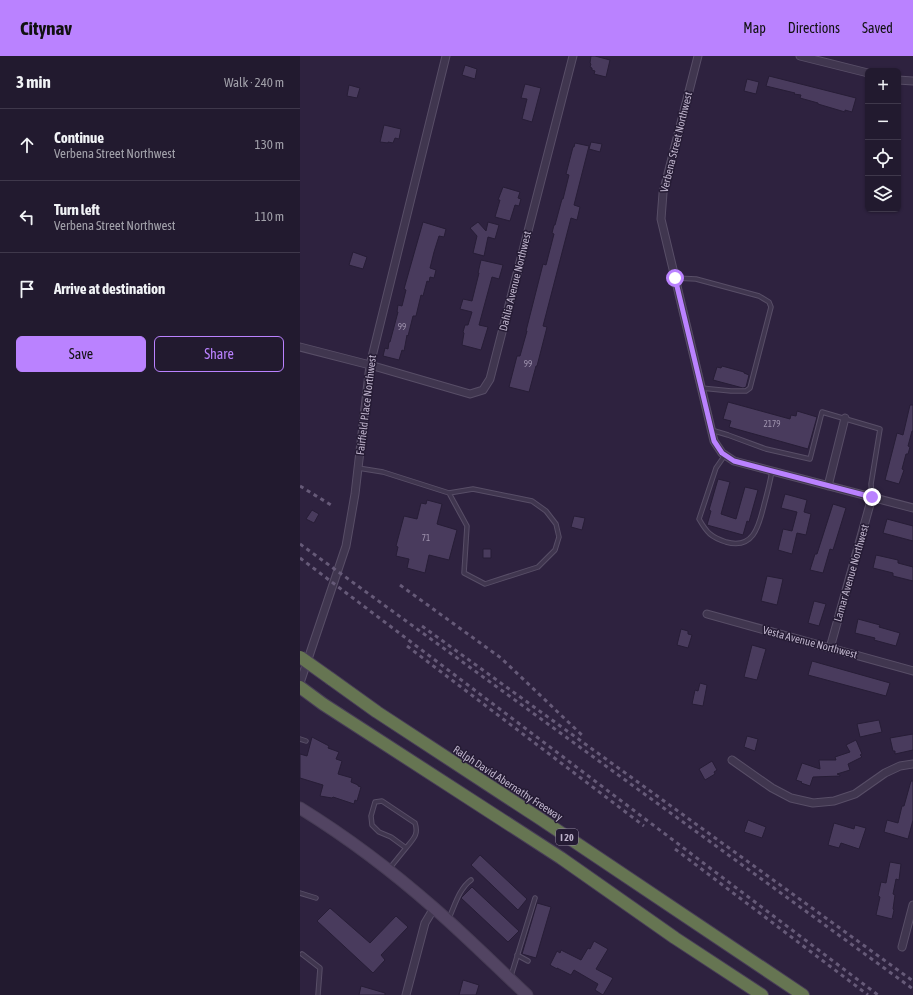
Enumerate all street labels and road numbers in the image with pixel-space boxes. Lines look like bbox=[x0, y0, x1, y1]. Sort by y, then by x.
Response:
street label: Verbena Street Northwest bbox=[658, 91, 694, 193]
street label: Dahlia Avenue Northwest bbox=[497, 230, 533, 332]
street label: Fairfield Place Northwest bbox=[354, 354, 378, 456]
street label: Lamar Avenue Northwest bbox=[831, 523, 871, 623]
street label: Vesta Avenue Northwest bbox=[761, 624, 859, 660]
street label: Ralph David Abernathy Freeway bbox=[451, 743, 565, 823]
road number: I 20 bbox=[556, 829, 578, 845]

